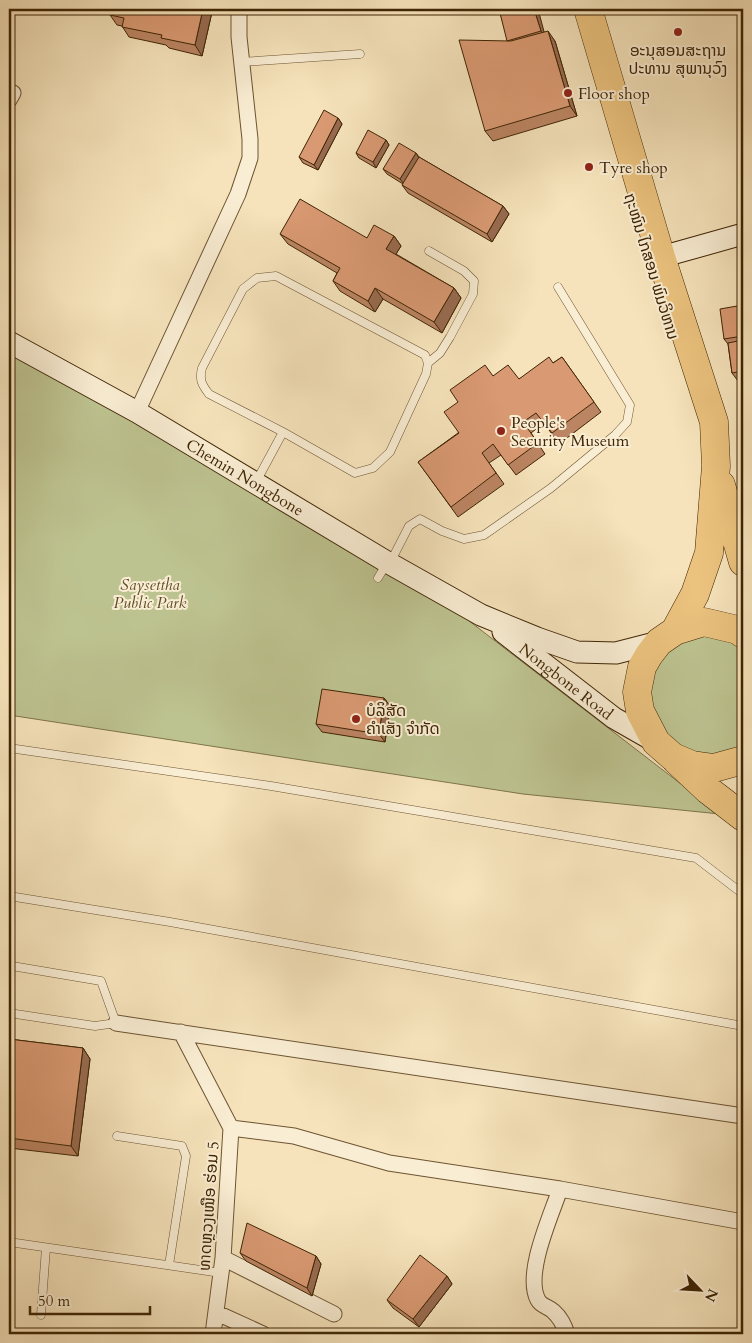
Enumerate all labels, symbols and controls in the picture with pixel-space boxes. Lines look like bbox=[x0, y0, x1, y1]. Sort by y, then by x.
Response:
marker: ອະນຸສອນສະຖານ ປະທານ ສຸພານຸວົງ bbox=[672, 26, 684, 38]
place label: ອະນຸສອນສະຖານ ປະທານ ສຸພານຸວົງ bbox=[629, 40, 727, 80]
place label: Floor shop bbox=[578, 83, 650, 105]
marker: Floor shop bbox=[562, 87, 574, 99]
place label: Tyre shop bbox=[599, 157, 668, 179]
marker: Tyre shop bbox=[583, 161, 595, 173]
street label: ຖະໜົນ ໄກສອນ ພົມວິຫານ bbox=[618, 190, 684, 342]
place label: People's Security Museum bbox=[511, 412, 630, 452]
marker: People's Security Museum bbox=[495, 425, 507, 437]
street label: Chemin Nongbone bbox=[182, 434, 308, 522]
park label: Saysettha Public Park bbox=[114, 574, 187, 614]
street label: Nongbone Road bbox=[514, 638, 618, 726]
place label: ບໍລິສັດ ຄຳເສັງ ຈຳກັດ bbox=[366, 700, 440, 740]
marker: ບໍລິສັດ ຄຳເສັງ ຈຳກັດ bbox=[350, 713, 362, 725]
street label: ທາດຫຼວງເໜືອ ຮ່ອມ 5 bbox=[193, 1140, 225, 1272]
north arrow bbox=[674, 1266, 724, 1316]
scale bar bbox=[30, 1283, 150, 1315]
text: N bbox=[700, 1286, 723, 1305]
text: 50 m bbox=[38, 1291, 70, 1311]

